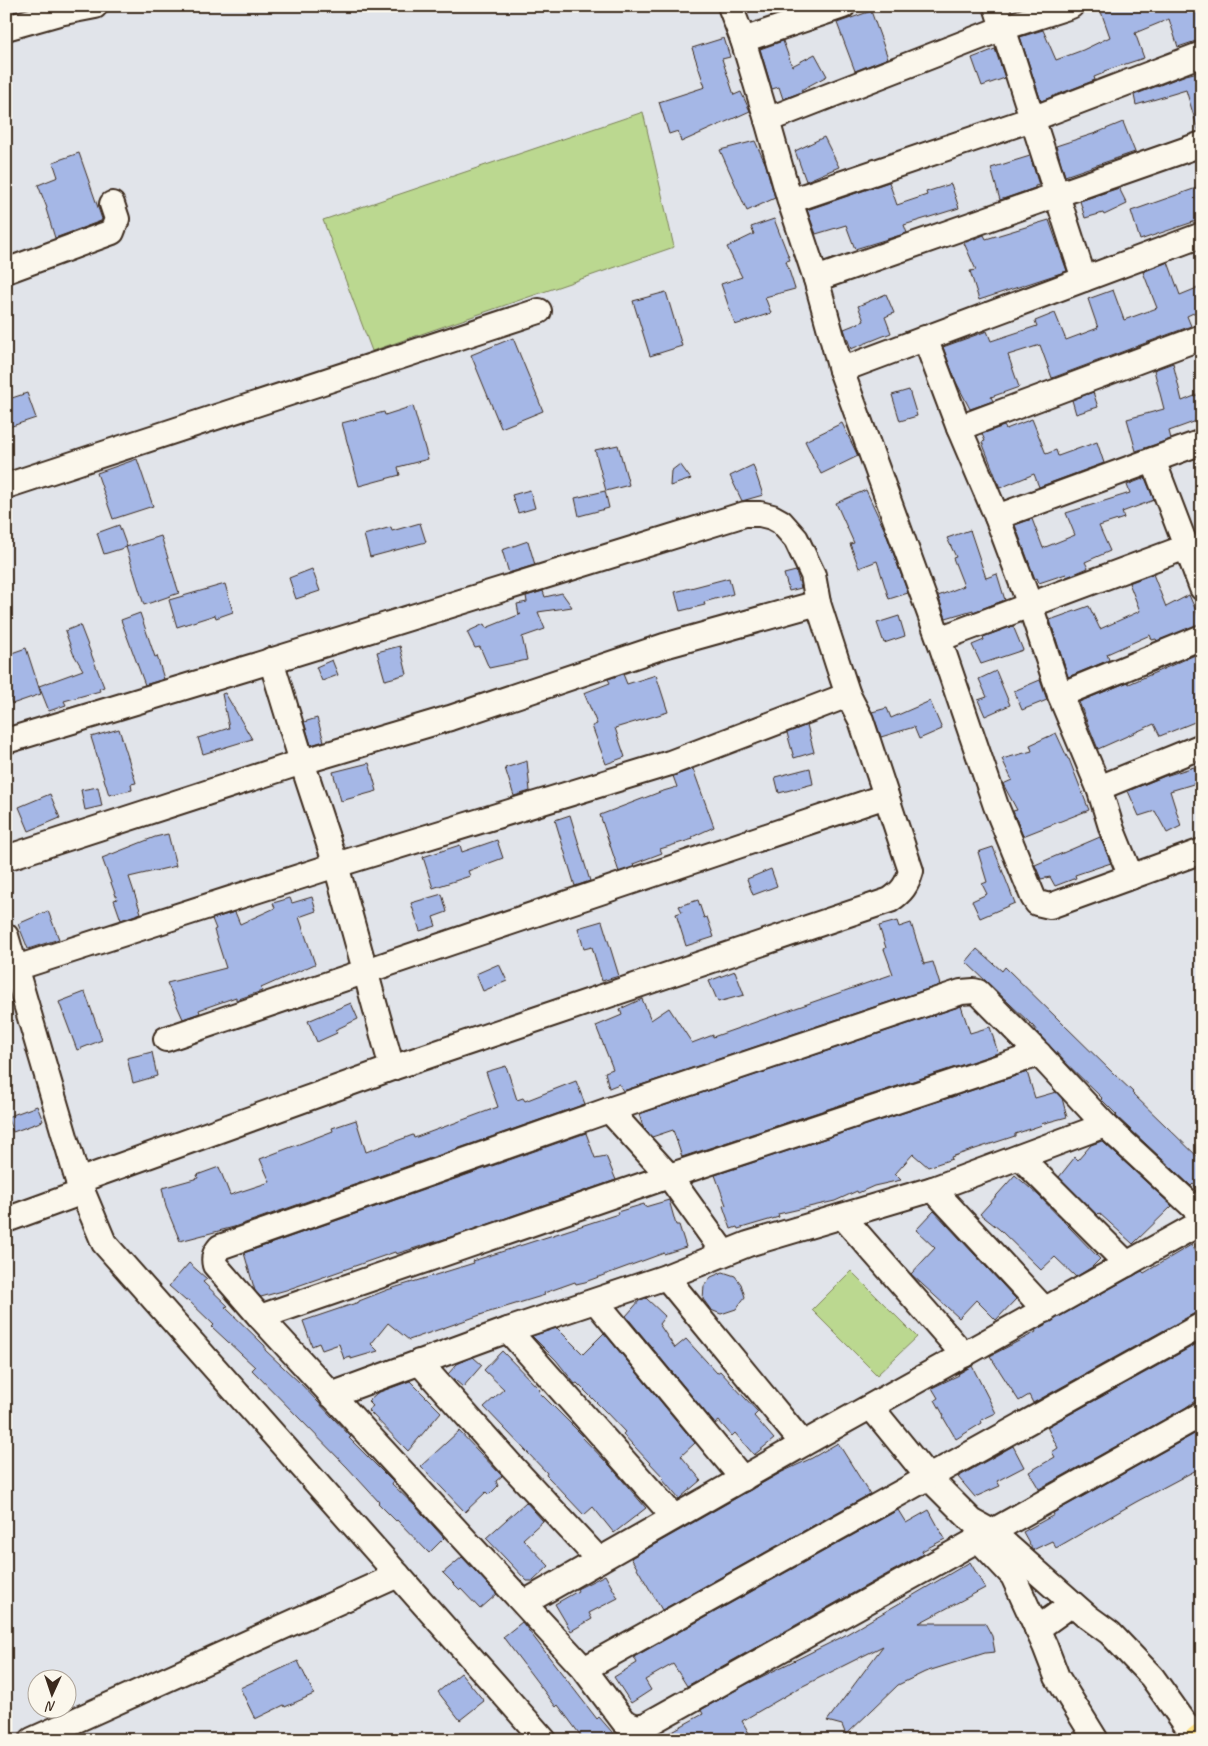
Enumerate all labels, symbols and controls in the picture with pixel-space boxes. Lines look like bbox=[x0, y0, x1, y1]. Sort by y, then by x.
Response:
north arrow bbox=[28, 1668, 78, 1718]
text: N bbox=[44, 1698, 56, 1715]

